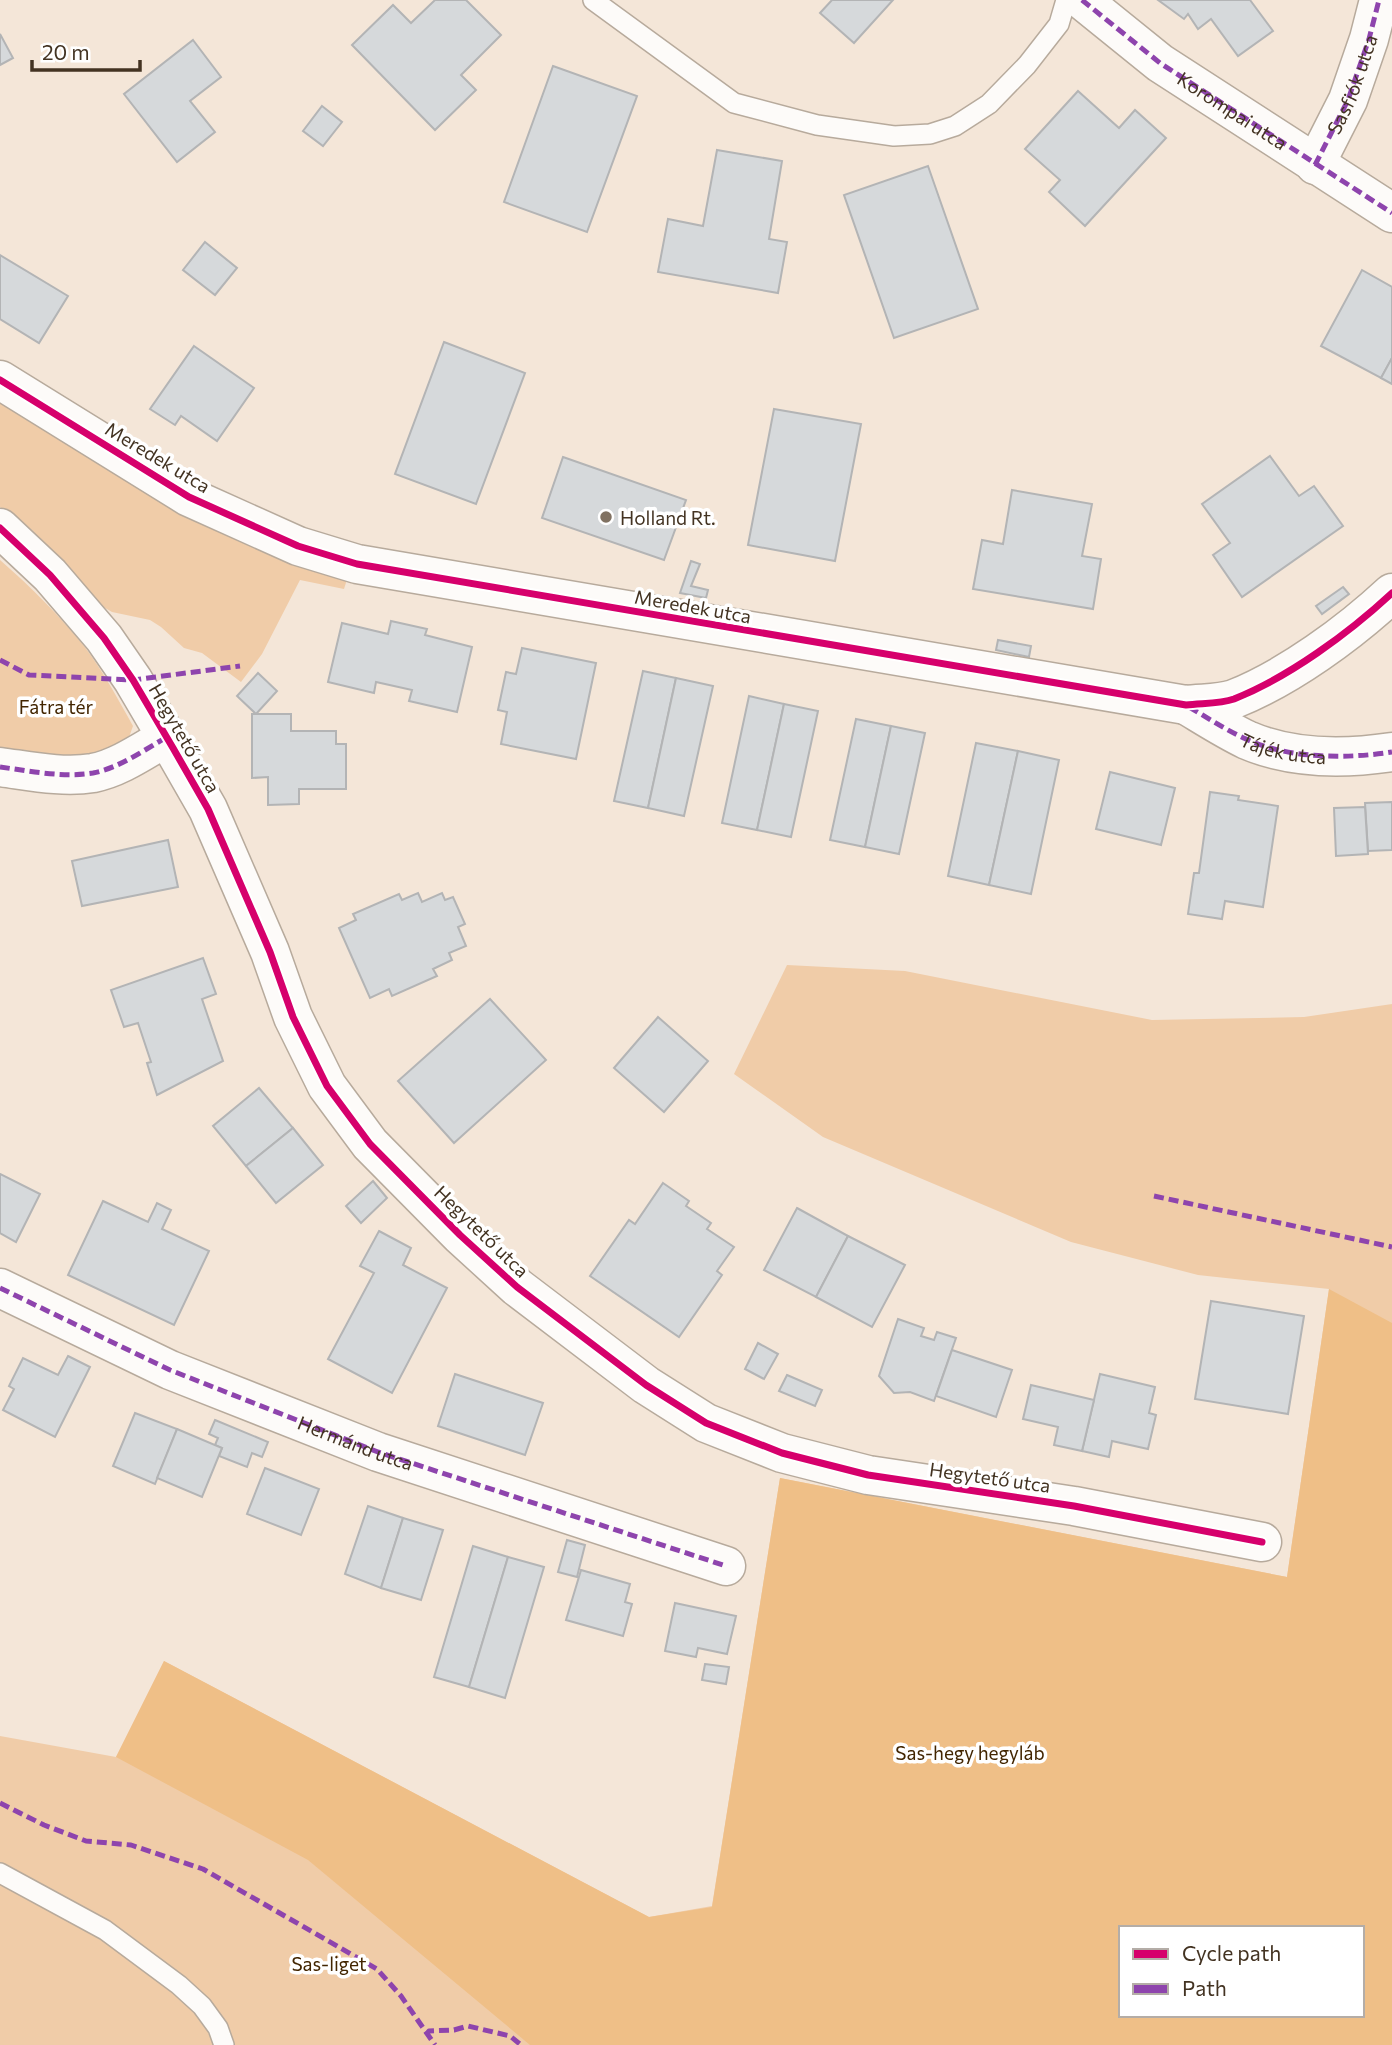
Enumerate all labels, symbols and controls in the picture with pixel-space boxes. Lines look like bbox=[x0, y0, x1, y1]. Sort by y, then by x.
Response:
scale bar bbox=[32, 28, 140, 72]
street label: Sasfiók utca bbox=[1321, 31, 1381, 138]
text: 20 m bbox=[42, 39, 90, 64]
street label: Korompai utca bbox=[1174, 66, 1292, 154]
street label: Meredek utca bbox=[102, 417, 214, 497]
place label: Holland Rt. bbox=[620, 506, 716, 529]
marker: Holland Rt. bbox=[598, 509, 614, 525]
street label: Meredek utca bbox=[633, 584, 753, 628]
street label: Hegytető utca bbox=[144, 679, 226, 797]
park label: Fátra tér bbox=[19, 695, 94, 718]
street label: Tájék utca bbox=[1237, 727, 1327, 768]
street label: Hegytető utca bbox=[430, 1180, 534, 1282]
street label: Hermánd utca bbox=[295, 1410, 416, 1474]
street label: Hegytető utca bbox=[928, 1457, 1052, 1497]
park label: Sas-hegy hegyláb bbox=[895, 1741, 1045, 1764]
legend bbox=[1119, 1926, 1364, 2017]
text: Cycle path bbox=[1182, 1940, 1281, 1965]
park label: Sas-liget bbox=[291, 1952, 367, 1975]
text: Path bbox=[1182, 1975, 1227, 2000]

